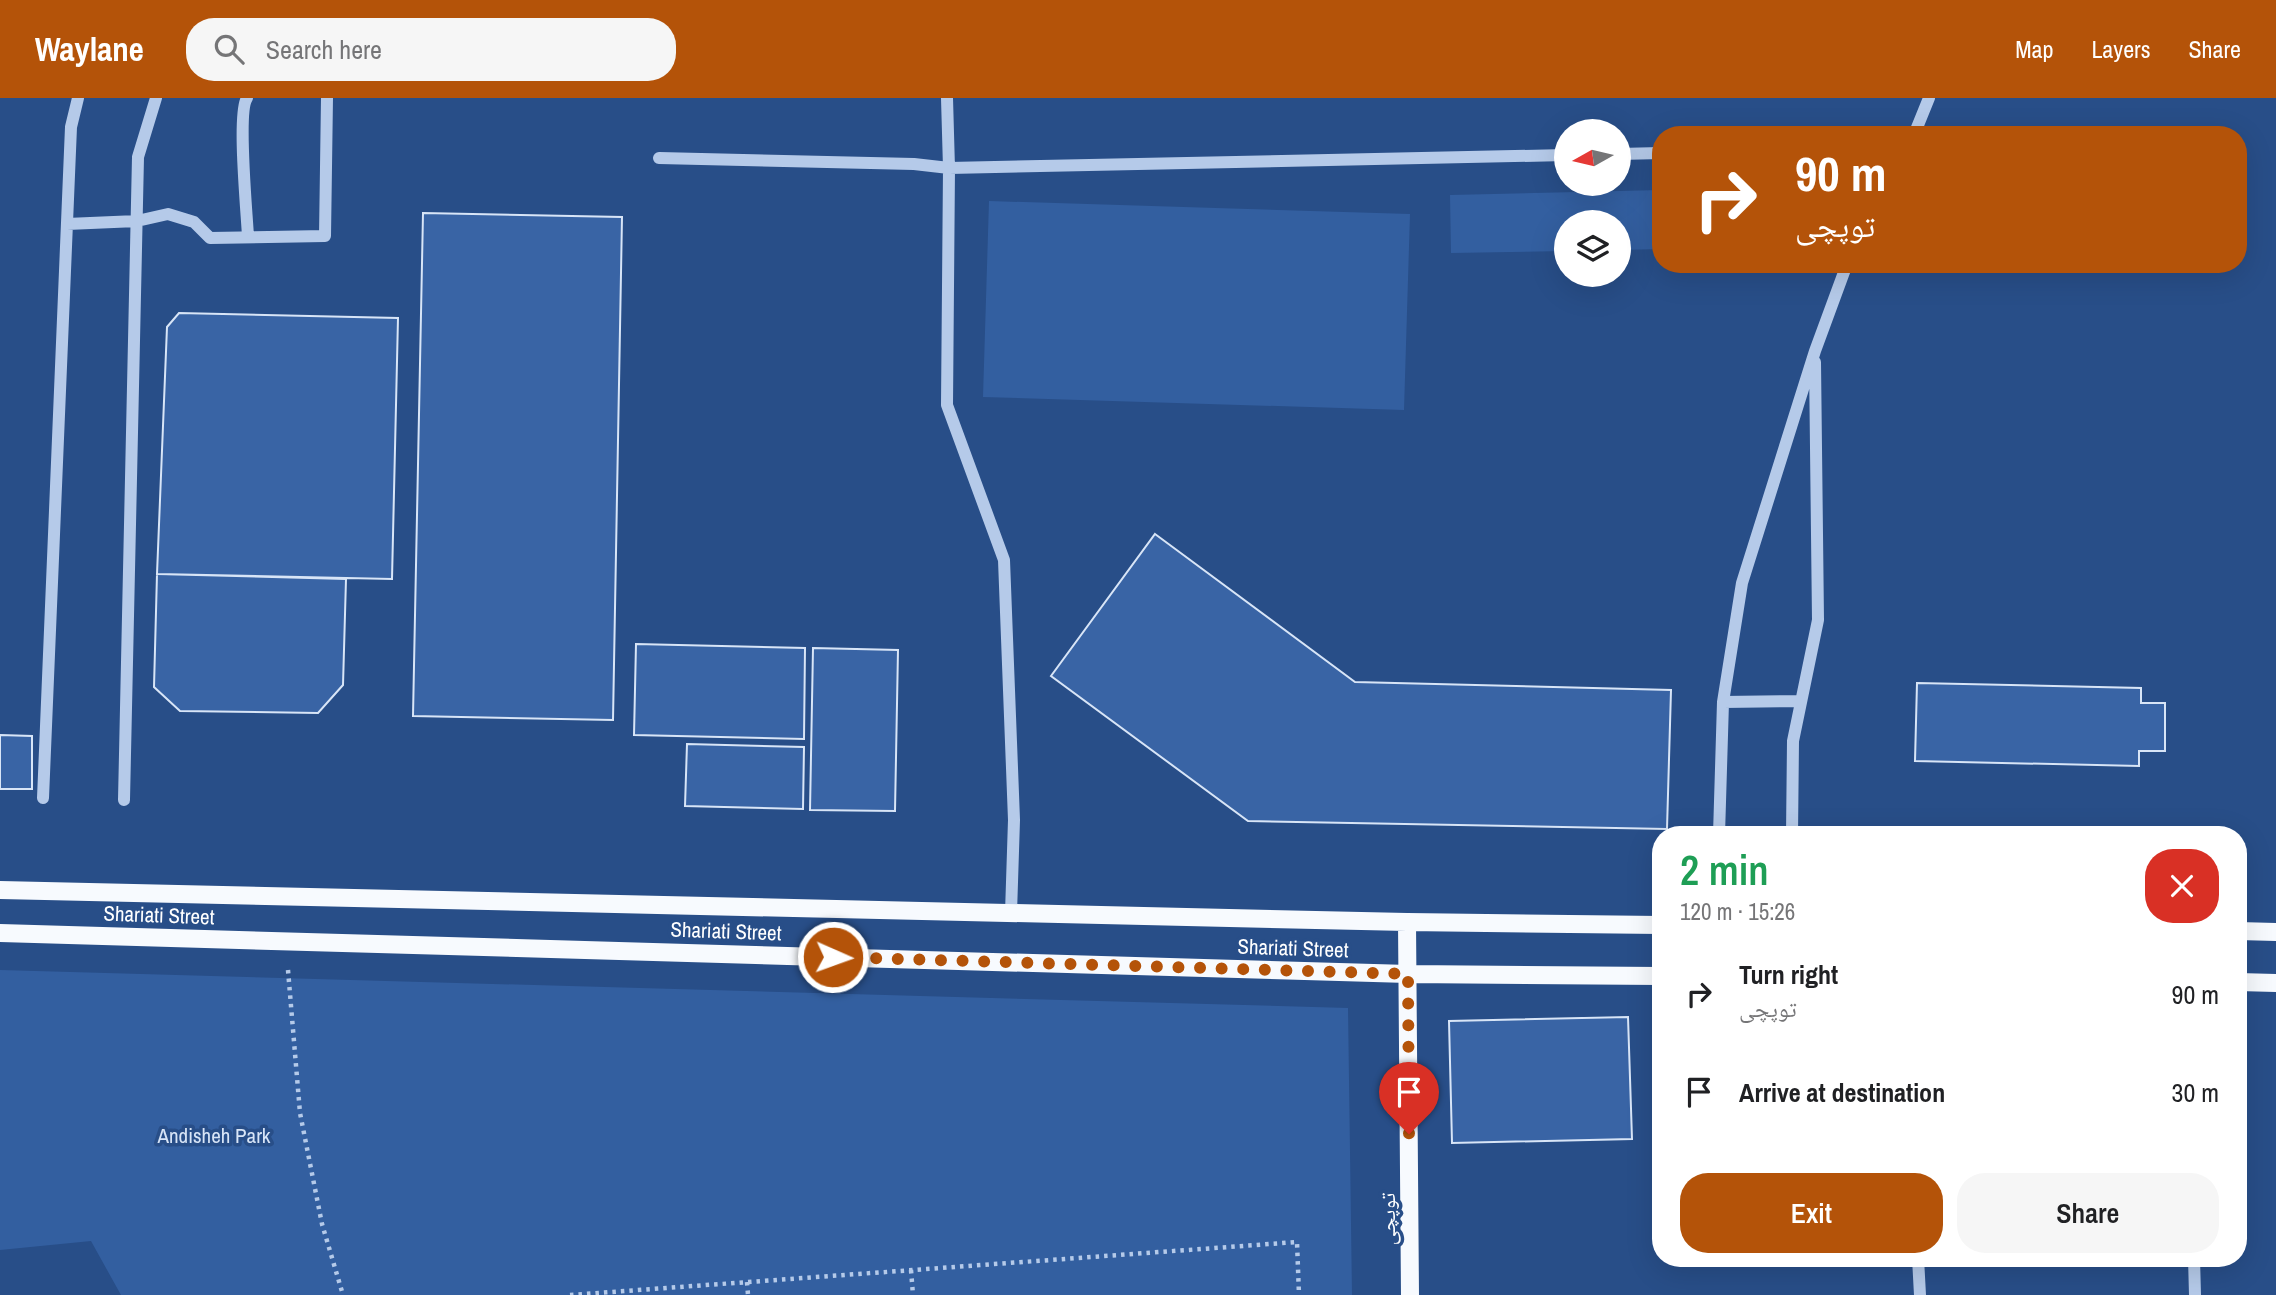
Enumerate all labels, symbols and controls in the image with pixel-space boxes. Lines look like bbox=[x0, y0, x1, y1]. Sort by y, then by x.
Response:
search box bbox=[186, 18, 676, 81]
text: Waylane bbox=[35, 27, 144, 71]
icon: search bbox=[210, 30, 248, 68]
text: Search here bbox=[266, 32, 382, 67]
text: Map bbox=[2015, 33, 2053, 65]
text: Layers bbox=[2091, 33, 2150, 65]
text: Share bbox=[2188, 33, 2241, 65]
north arrow bbox=[1554, 119, 1631, 196]
map controls bbox=[1554, 119, 1631, 287]
text: 90 m bbox=[1795, 140, 1887, 206]
icon: right bbox=[1680, 154, 1771, 245]
text: توپچی bbox=[1795, 204, 1875, 247]
button: layers bbox=[1554, 210, 1631, 287]
text: 2 min bbox=[1680, 842, 1769, 898]
button: close bbox=[2145, 849, 2219, 923]
text: 120 m · 15:26 bbox=[1680, 896, 1795, 927]
street label: Shariati Street bbox=[103, 899, 215, 931]
street label: Shariati Street bbox=[670, 915, 782, 947]
position arrow bbox=[796, 920, 870, 994]
street label: Shariati Street bbox=[1237, 932, 1349, 964]
text: Turn right bbox=[1739, 957, 1838, 992]
icon: right bbox=[1680, 975, 1718, 1013]
text: 90 m bbox=[2172, 977, 2219, 1012]
text: توپچی bbox=[1739, 993, 1797, 1024]
pin bbox=[1379, 1062, 1439, 1134]
icon: arrive bbox=[1390, 1073, 1428, 1111]
icon: arrive bbox=[1680, 1073, 1718, 1111]
text: Arrive at destination bbox=[1739, 1075, 1945, 1110]
text: 30 m bbox=[2172, 1075, 2219, 1110]
park label: Andisheh Park bbox=[157, 1121, 271, 1150]
button: Exit bbox=[1680, 1173, 1943, 1253]
button: Share bbox=[1957, 1173, 2219, 1253]
street label: توپچی bbox=[1373, 1193, 1402, 1245]

